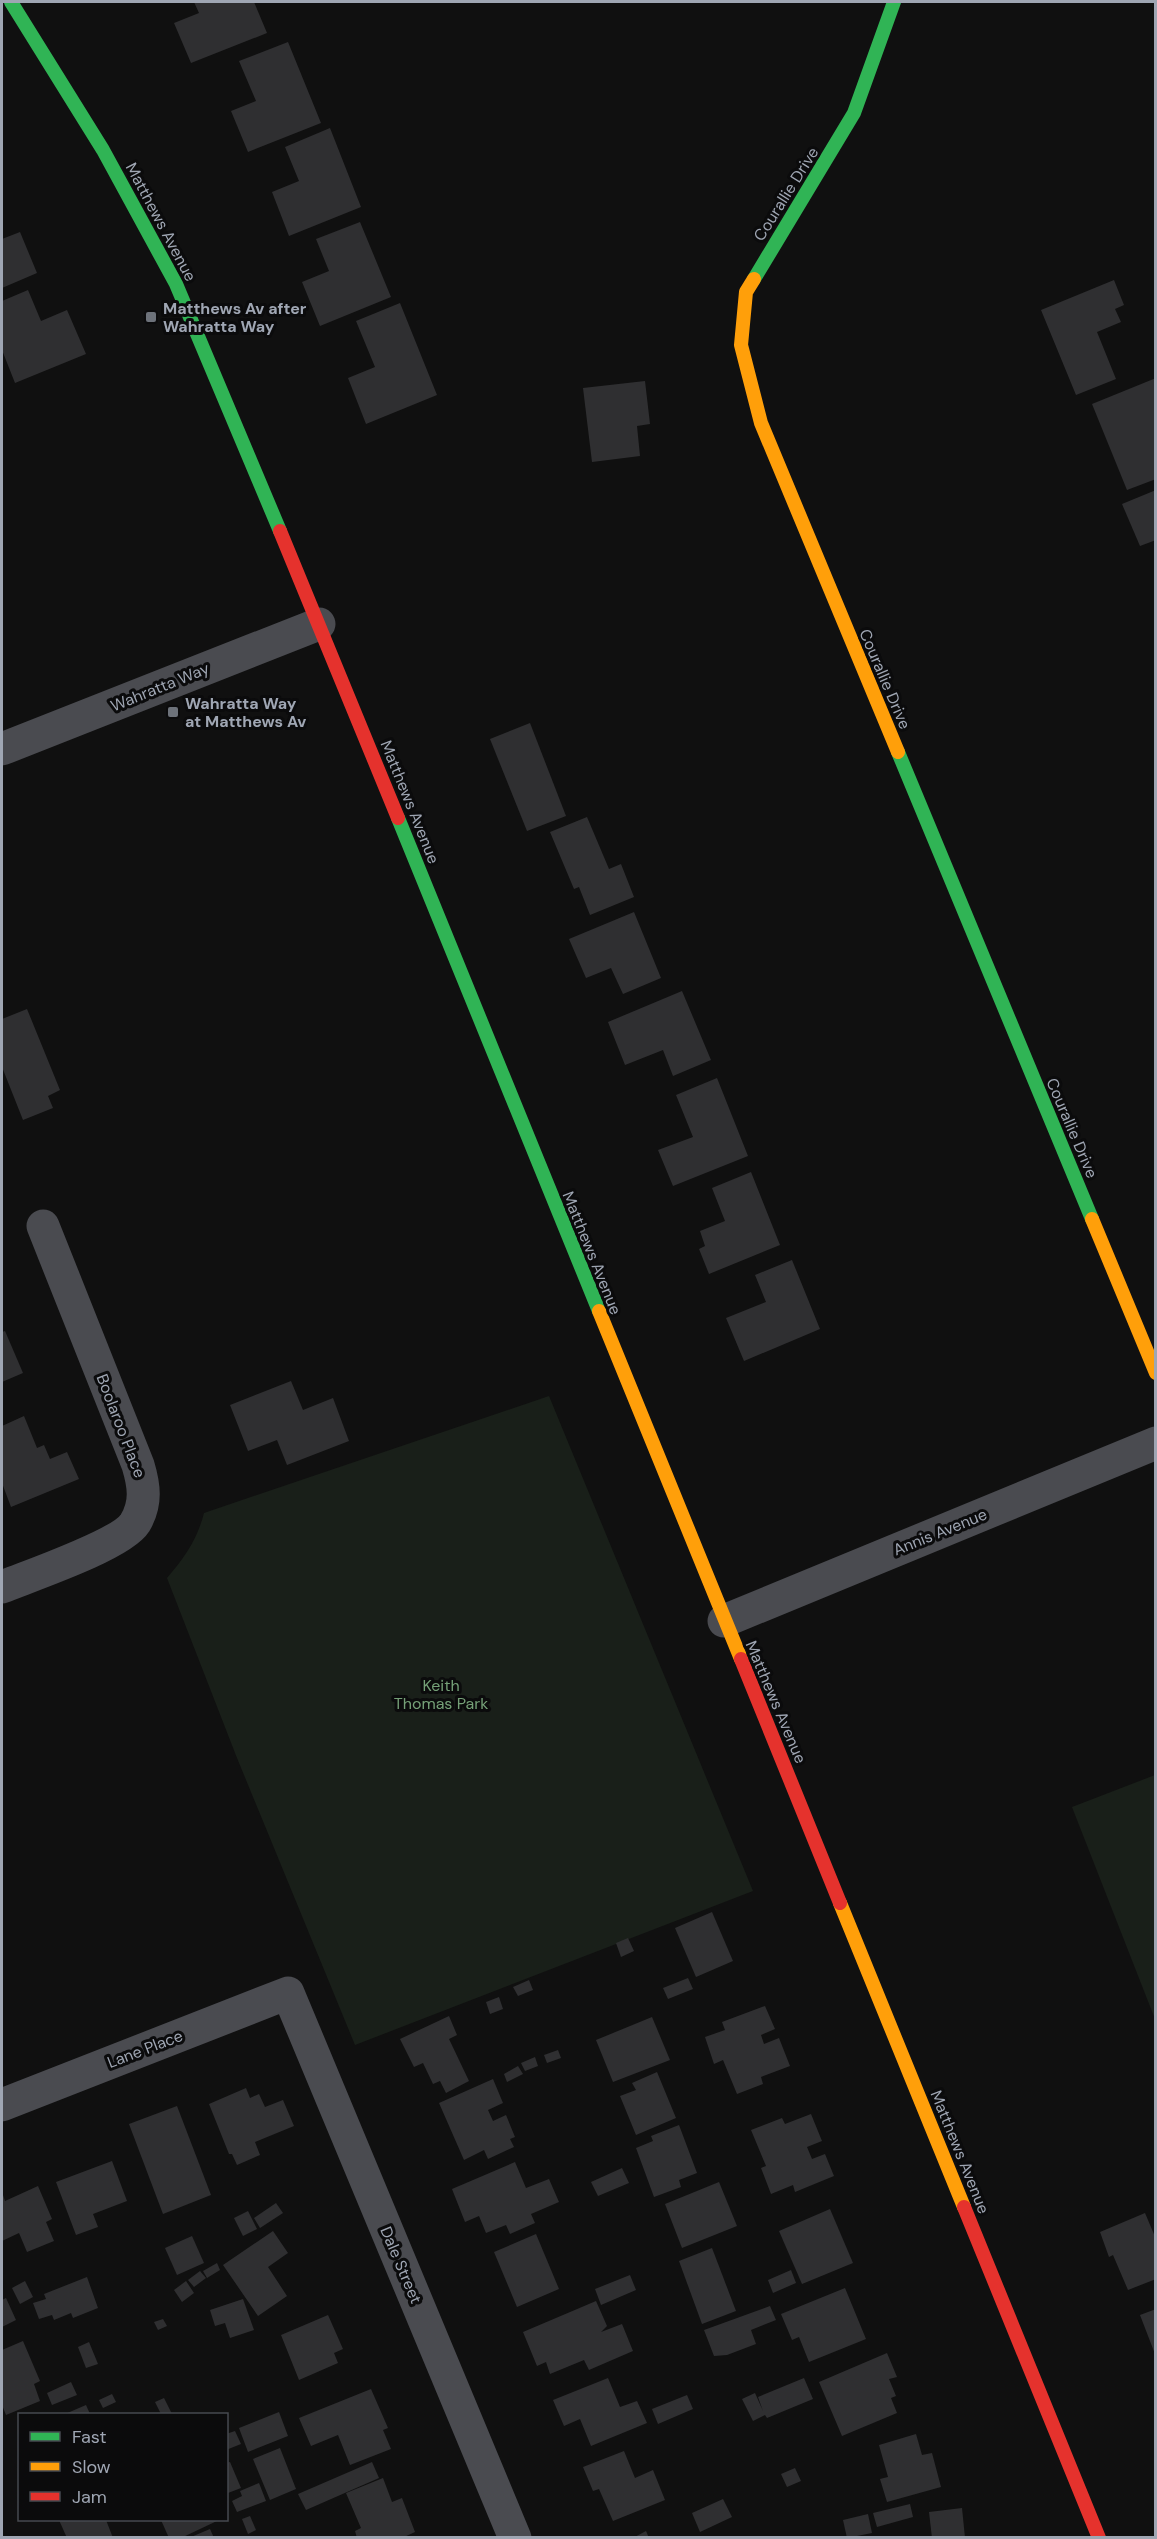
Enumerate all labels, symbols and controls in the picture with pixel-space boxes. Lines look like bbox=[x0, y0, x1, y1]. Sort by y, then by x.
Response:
street label: Courallie Drive bbox=[749, 143, 823, 245]
street label: Matthews Avenue bbox=[121, 159, 201, 285]
place label: Matthews Av after Wahratta Way bbox=[163, 298, 307, 337]
marker: Matthews Av after Wahratta Way bbox=[144, 310, 158, 324]
street label: Courallie Drive bbox=[854, 626, 916, 732]
street label: Wahratta Way bbox=[108, 658, 213, 716]
place label: Wahratta Way at Matthews Av bbox=[185, 693, 306, 732]
marker: Wahratta Way at Matthews Av bbox=[166, 705, 180, 719]
street label: Matthews Avenue bbox=[376, 737, 444, 867]
street label: Courallie Drive bbox=[1041, 1075, 1103, 1181]
street label: Matthews Avenue bbox=[558, 1188, 626, 1318]
street label: Boolaroo Place bbox=[92, 1371, 150, 1481]
street label: Annis Avenue bbox=[890, 1504, 990, 1560]
street label: Matthews Avenue bbox=[741, 1637, 811, 1767]
park label: Keith Thomas Park bbox=[394, 1675, 488, 1714]
street label: Lane Place bbox=[104, 2025, 186, 2073]
street label: Matthews Avenue bbox=[926, 2087, 994, 2217]
street label: Dale Street bbox=[375, 2223, 427, 2307]
legend bbox=[18, 2413, 228, 2521]
text: Fast bbox=[72, 2425, 107, 2449]
text: Slow bbox=[72, 2455, 111, 2479]
text: Jam bbox=[72, 2485, 107, 2509]

